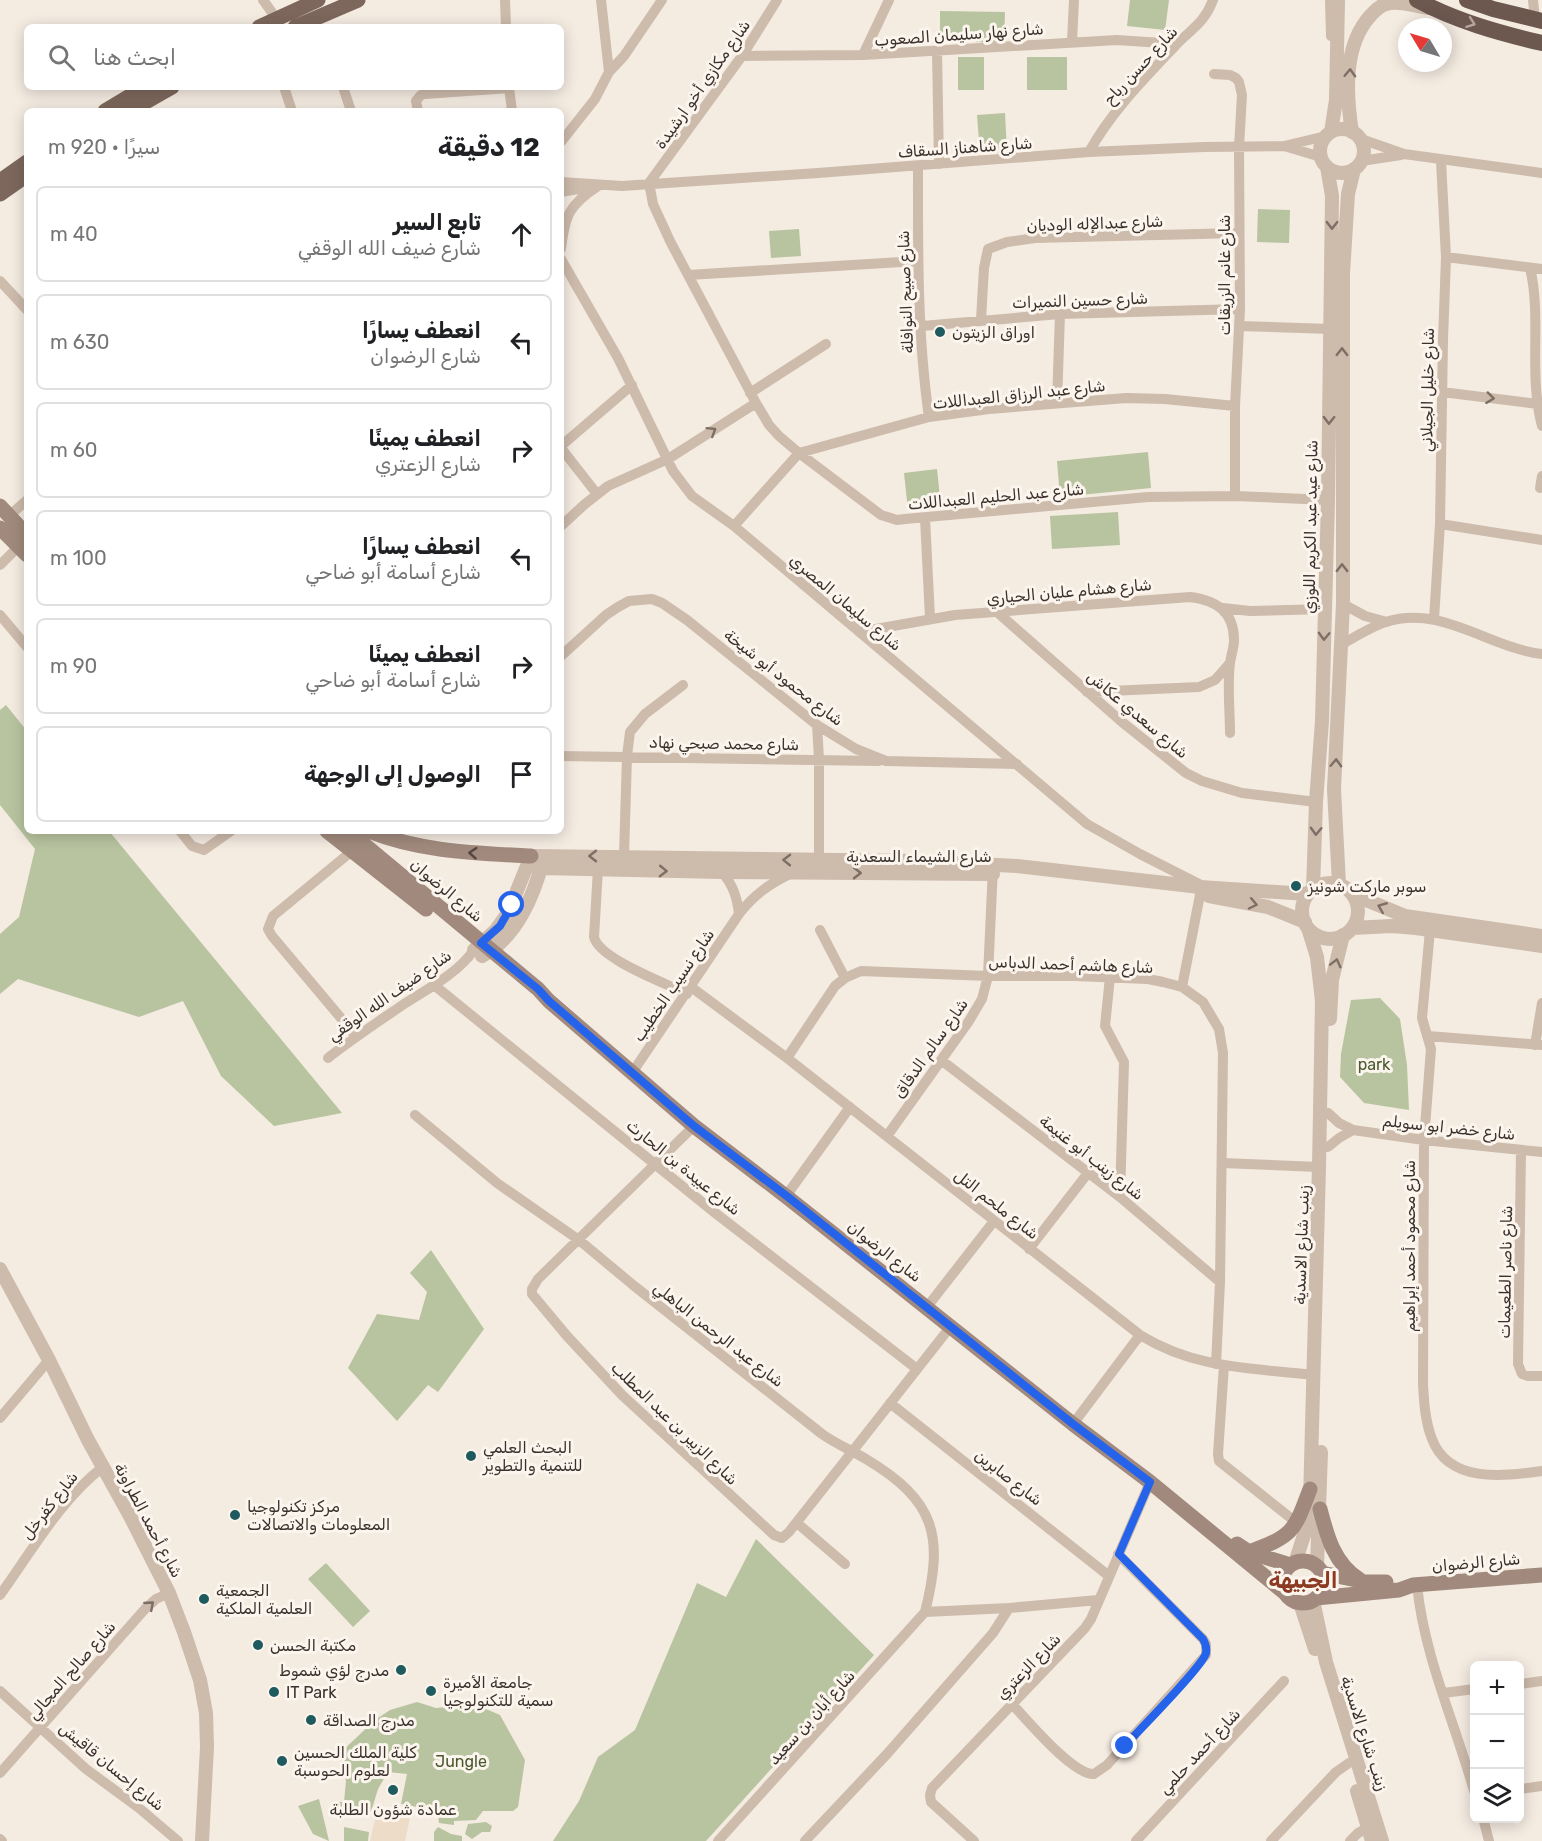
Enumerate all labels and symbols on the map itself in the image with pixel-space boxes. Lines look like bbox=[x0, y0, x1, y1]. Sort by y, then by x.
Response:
one-way arrow bbox=[1465, 15, 1476, 28]
street label: شارع مكازي أخو ارشيدة bbox=[651, 16, 756, 154]
north arrow bbox=[1398, 18, 1452, 72]
street label: شارع نهار سليمان الصعوب bbox=[874, 19, 1044, 52]
street label: شارع حسن رباح bbox=[1099, 22, 1183, 110]
one-way arrow bbox=[1343, 69, 1356, 78]
street label: شارع شاهناز السقاف bbox=[897, 133, 1033, 164]
street label: شارع عبدالإله الوديان bbox=[1026, 212, 1164, 237]
street label: شارع غانم الزريقات bbox=[1215, 214, 1236, 336]
one-way arrow bbox=[1326, 220, 1338, 229]
street label: شارع صبيح النوافلة bbox=[894, 230, 919, 354]
street label: شارع حسين النميرات bbox=[1012, 289, 1148, 314]
place label: اوراق الزيتون bbox=[952, 323, 1035, 343]
marker: اوراق الزيتون bbox=[933, 325, 947, 339]
street label: شارع خليل الجيلاني bbox=[1417, 328, 1441, 452]
one-way arrow bbox=[1336, 347, 1348, 356]
street label: شارع عبد الرزاق العبداللات bbox=[932, 376, 1107, 415]
one-way arrow bbox=[1486, 391, 1495, 403]
one-way arrow bbox=[1323, 415, 1335, 424]
one-way arrow bbox=[705, 428, 716, 439]
street label: شارع عيد عبد الكريم اللوزي bbox=[1299, 440, 1324, 614]
street label: شارع عبد الحليم العبداللات bbox=[907, 479, 1085, 516]
street label: شارع سليمان المصري bbox=[785, 550, 906, 656]
one-way arrow bbox=[1336, 563, 1348, 572]
street label: شارع هشام عليان الحياري bbox=[986, 575, 1153, 610]
street label: شارع محمود أبو شيخة bbox=[719, 625, 847, 731]
one-way arrow bbox=[1318, 631, 1330, 640]
street label: شارع سعدي عكاش bbox=[1082, 666, 1192, 764]
street label: شارع محمد صبحي نهاد bbox=[649, 733, 799, 757]
one-way arrow bbox=[1329, 758, 1342, 767]
one-way arrow bbox=[1309, 826, 1322, 835]
one-way arrow bbox=[468, 847, 477, 860]
street label: شارع الشيماء السعدية bbox=[846, 847, 992, 868]
one-way arrow bbox=[588, 850, 597, 862]
one-way arrow bbox=[783, 854, 792, 866]
street label: شارع الرضوان bbox=[405, 855, 487, 928]
one-way arrow bbox=[658, 864, 667, 877]
one-way arrow bbox=[853, 867, 862, 879]
place label: سوبر ماركت شونيز bbox=[1307, 877, 1426, 897]
marker: سوبر ماركت شونيز bbox=[1289, 879, 1303, 893]
route start bbox=[498, 891, 524, 917]
one-way arrow bbox=[1248, 897, 1258, 910]
one-way arrow bbox=[1377, 902, 1388, 914]
street label: شارع نسيب الخطيب bbox=[629, 925, 720, 1046]
street label: شارع ضيف الله الوقفي bbox=[324, 946, 457, 1048]
street label: شارع هاشم أحمد الدباس bbox=[988, 952, 1154, 979]
one-way arrow bbox=[1329, 958, 1342, 968]
street label: شارع سالم الدقاق bbox=[889, 995, 973, 1103]
park label: park bbox=[1358, 1055, 1391, 1074]
street label: شارع زينب أبو غنيمة bbox=[1034, 1111, 1148, 1206]
street label: شارع خضر ابو سويلم bbox=[1381, 1111, 1516, 1146]
street label: شارع عبيدة بن الحارث bbox=[622, 1116, 745, 1221]
street label: شارع محمود أحمد إبراهيم bbox=[1400, 1160, 1421, 1332]
street label: شارع ملحم التل bbox=[949, 1165, 1043, 1245]
street label: زينب شارع الاسدية bbox=[1290, 1185, 1315, 1305]
street label: شارع ناصر الطعيمات bbox=[1495, 1205, 1518, 1339]
street label: شارع الرضوان bbox=[843, 1217, 925, 1288]
street label: شارع عبد الرحمن الباهلي bbox=[648, 1278, 788, 1394]
street label: شارع الزبير بن عبد المطلب bbox=[606, 1358, 742, 1490]
place label: البحث العلمي للتنمية والتطوير bbox=[482, 1438, 583, 1476]
street label: شارع صابرين bbox=[970, 1445, 1046, 1511]
marker: البحث العلمي للتنمية والتطوير bbox=[464, 1449, 478, 1463]
street label: شارع أحمد الطراونة bbox=[109, 1460, 187, 1582]
street label: شارع كفرخل bbox=[17, 1468, 83, 1544]
place label: مركز تكنولوجيا المعلومات والاتصالات bbox=[247, 1497, 390, 1535]
marker: مركز تكنولوجيا المعلومات والاتصالات bbox=[228, 1508, 242, 1522]
street label: شارع الرضوان bbox=[1431, 1549, 1521, 1578]
district label: الجبيهة bbox=[1268, 1567, 1338, 1594]
place label: الجمعية العلمية الملكية bbox=[216, 1581, 313, 1618]
marker: الجمعية العلمية الملكية bbox=[197, 1592, 211, 1606]
one-way arrow bbox=[143, 1602, 154, 1613]
street label: شارع صالح المجالي bbox=[23, 1617, 122, 1726]
street label: شارع الزعتري bbox=[992, 1629, 1066, 1705]
place label: مكتبة الحسن bbox=[270, 1636, 356, 1655]
marker: مكتبة الحسن bbox=[251, 1638, 265, 1652]
place label: مدرج لؤي شموط bbox=[279, 1661, 389, 1682]
marker: مدرج لؤي شموط bbox=[394, 1663, 408, 1677]
street label: شارع أبان بن سعيد bbox=[764, 1666, 860, 1770]
place label: جامعة الأميرة سمية للتكنولوجيا bbox=[443, 1673, 554, 1711]
street label: زينب شارع الاسدية bbox=[1335, 1673, 1392, 1794]
place label: IT Park bbox=[286, 1683, 337, 1702]
marker: جامعة الأميرة سمية للتكنولوجيا bbox=[424, 1684, 438, 1698]
marker: IT Park bbox=[267, 1685, 281, 1699]
street label: شارع أحمد حلمي bbox=[1155, 1704, 1246, 1800]
place label: مدرج الصداقة bbox=[323, 1711, 415, 1732]
marker: مدرج الصداقة bbox=[304, 1713, 318, 1727]
street label: شارع إحسان قاقيش bbox=[54, 1718, 168, 1816]
route end bbox=[1111, 1732, 1137, 1758]
place label: كلية الملك الحسين لعلوم الحوسبة bbox=[294, 1743, 417, 1781]
park label: Jungle bbox=[435, 1752, 487, 1771]
marker: كلية الملك الحسين لعلوم الحوسبة bbox=[275, 1754, 289, 1768]
marker: عمادة شؤون الطلبة bbox=[386, 1783, 400, 1797]
place label: عمادة شؤون الطلبة bbox=[330, 1800, 457, 1820]

